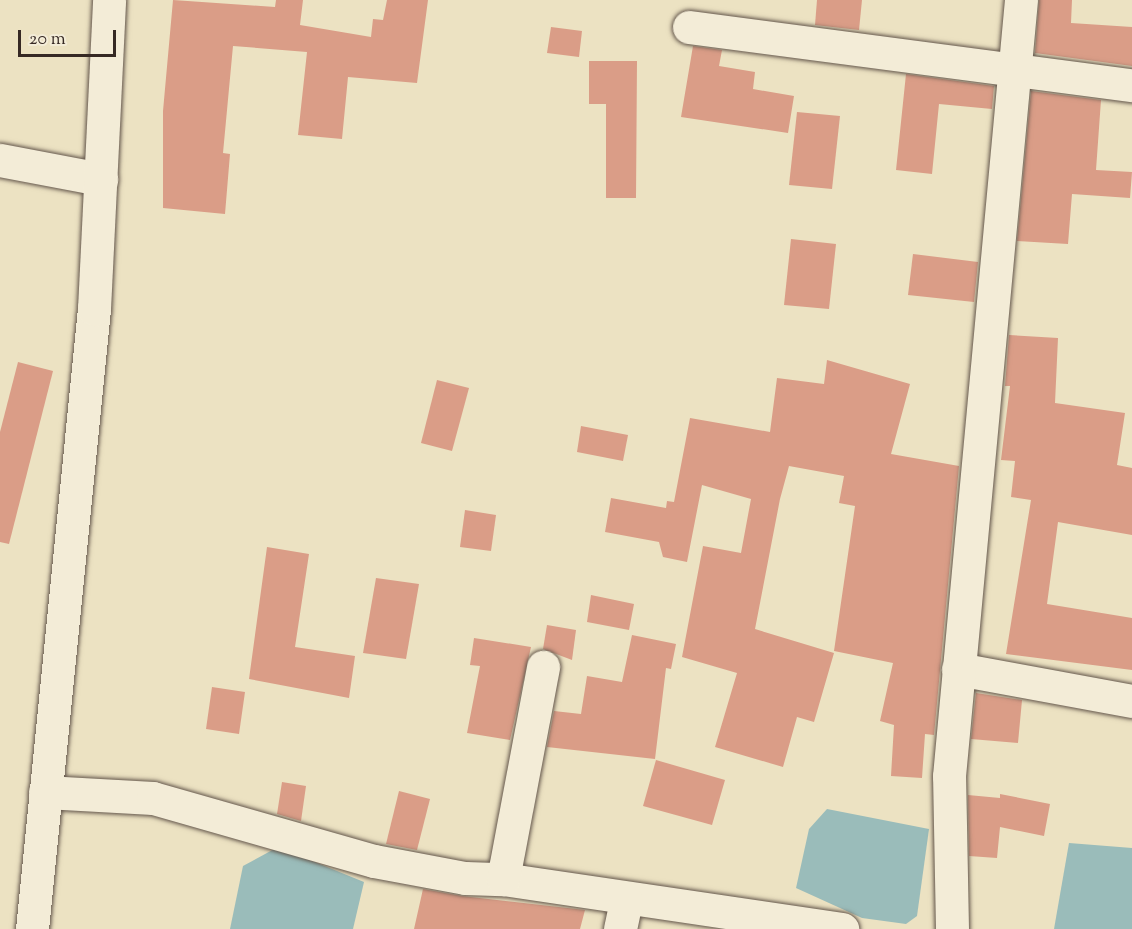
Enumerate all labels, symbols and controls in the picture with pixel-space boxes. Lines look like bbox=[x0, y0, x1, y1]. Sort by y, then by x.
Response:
scale bar bbox=[21, 18, 118, 56]
text: 20 m bbox=[29, 27, 66, 53]

